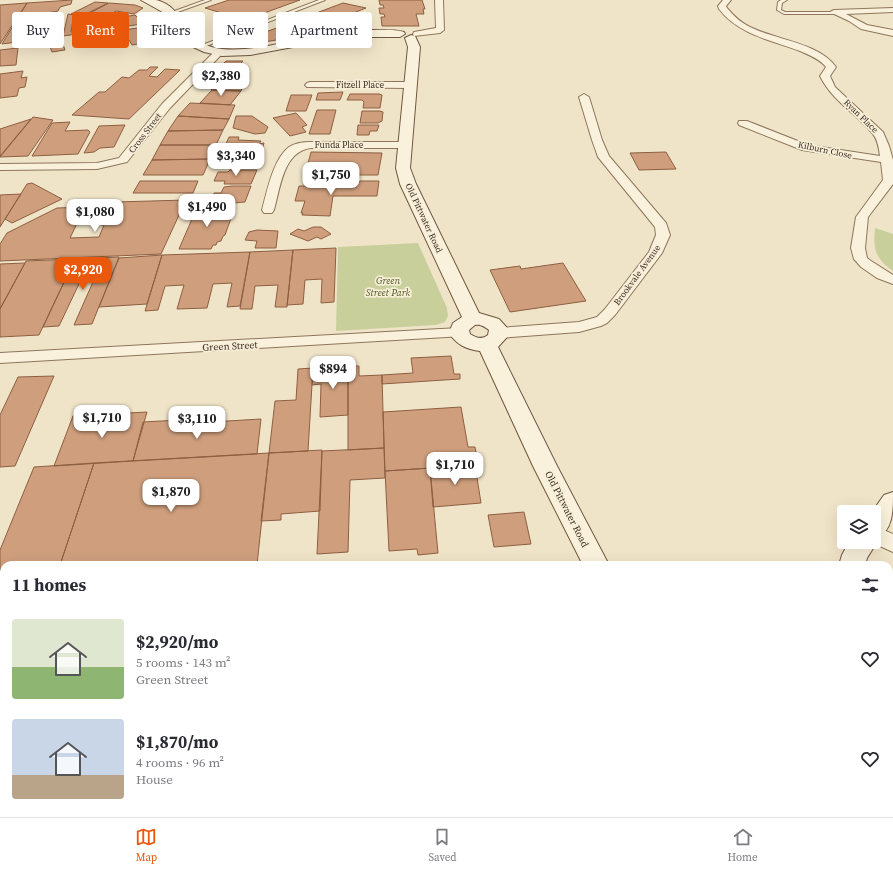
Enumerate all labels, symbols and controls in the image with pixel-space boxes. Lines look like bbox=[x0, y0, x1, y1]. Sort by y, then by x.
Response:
chip: Buy bbox=[12, 12, 64, 48]
chip: Rent bbox=[72, 12, 129, 48]
chip: Filters bbox=[137, 12, 205, 48]
chip: New bbox=[213, 12, 268, 48]
chip: Apartment bbox=[276, 12, 372, 48]
pin: $2,380 bbox=[188, 63, 254, 97]
text: $2,380 bbox=[201, 67, 241, 84]
street label: Fitzell Place bbox=[336, 79, 385, 91]
street label: Ryan Place bbox=[841, 97, 881, 136]
street label: Cross Street bbox=[126, 110, 164, 156]
street label: Kilburn Close bbox=[797, 138, 853, 162]
street label: Funda Place bbox=[315, 139, 364, 151]
pin: $3,340 bbox=[203, 143, 269, 177]
text: $3,340 bbox=[216, 147, 256, 164]
pin: $1,750 bbox=[298, 162, 364, 196]
text: $1,750 bbox=[311, 166, 351, 183]
street label: Old Pittwater Road bbox=[403, 181, 445, 255]
pin: $1,490 bbox=[174, 194, 240, 228]
text: $1,490 bbox=[187, 198, 227, 215]
pin: $1,080 bbox=[62, 199, 128, 233]
text: $1,080 bbox=[75, 203, 115, 220]
street label: Brookvale Avenue bbox=[611, 242, 663, 308]
pin: $2,920 bbox=[50, 257, 116, 291]
text: $2,920 bbox=[63, 261, 103, 278]
park label: Green Street Park bbox=[366, 274, 411, 299]
street label: Green Street bbox=[202, 338, 259, 354]
pin: $894 bbox=[309, 356, 357, 390]
text: $894 bbox=[319, 360, 347, 377]
pin: $1,710 bbox=[69, 405, 135, 439]
pin: $3,110 bbox=[164, 406, 230, 440]
text: $1,710 bbox=[82, 409, 122, 426]
text: $3,110 bbox=[177, 410, 217, 427]
pin: $1,710 bbox=[422, 452, 488, 486]
text: $1,710 bbox=[435, 456, 475, 473]
street label: Old Pittwater Road bbox=[542, 469, 592, 550]
pin: $1,870 bbox=[138, 479, 204, 513]
text: $1,870 bbox=[151, 483, 191, 500]
map controls bbox=[837, 505, 881, 549]
button: layers bbox=[837, 505, 881, 549]
text: 11 homes bbox=[12, 573, 86, 597]
icon: filters bbox=[859, 574, 881, 596]
text: $2,920/mo bbox=[136, 630, 218, 654]
icon: home bbox=[44, 635, 92, 683]
icon: heart bbox=[859, 648, 881, 670]
text: 5 rooms · 143 m² bbox=[136, 654, 231, 671]
text: Green Street bbox=[136, 671, 208, 688]
text: $1,870/mo bbox=[136, 730, 218, 754]
icon: home bbox=[44, 735, 92, 783]
icon: heart bbox=[859, 748, 881, 770]
text: 4 rooms · 96 m² bbox=[136, 754, 224, 771]
text: House bbox=[136, 771, 173, 788]
tab: Map bbox=[135, 826, 157, 865]
tab: Saved bbox=[428, 826, 457, 865]
tab: Home bbox=[728, 826, 758, 865]

